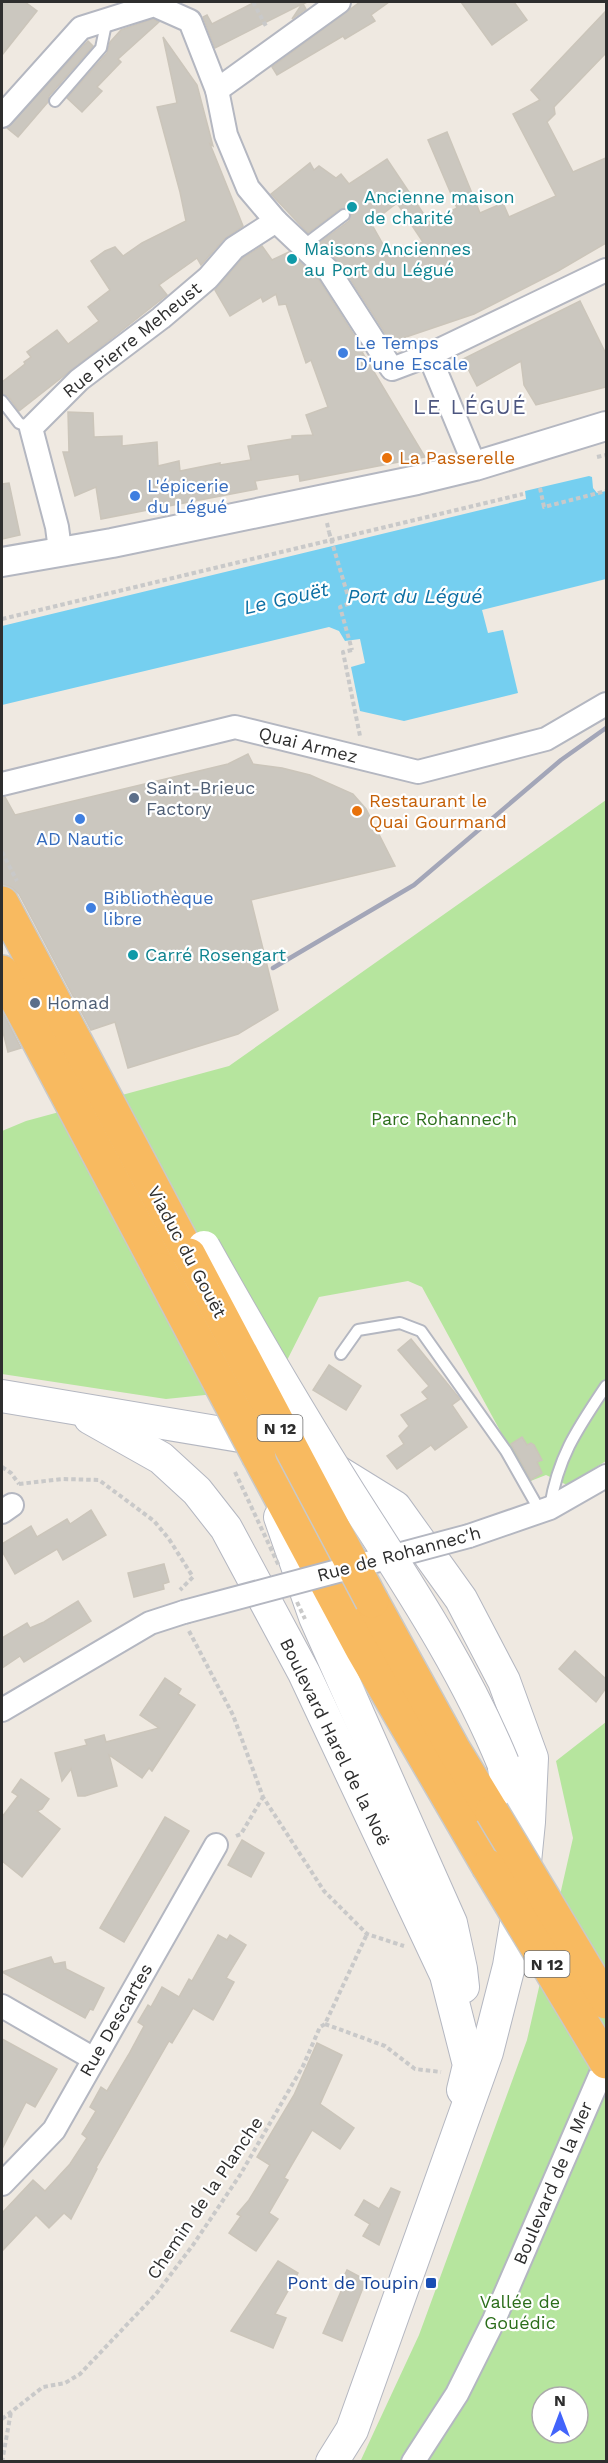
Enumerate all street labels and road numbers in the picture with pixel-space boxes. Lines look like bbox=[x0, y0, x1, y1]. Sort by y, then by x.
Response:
street label: Rue Pierre Meheust bbox=[58, 277, 205, 402]
street label: Quai Armez bbox=[256, 722, 360, 767]
street label: Viaduc du Gouët bbox=[144, 1182, 231, 1322]
road number: N 12 bbox=[258, 1415, 302, 1441]
street label: Rue de Rohannec'h bbox=[315, 1522, 483, 1586]
street label: Boulevard Harel de la Noë bbox=[276, 1635, 395, 1849]
road number: N 12 bbox=[524, 1951, 570, 1977]
street label: Rue Descartes bbox=[75, 1960, 156, 2080]
street label: Boulevard de la Mer bbox=[509, 2098, 596, 2268]
street label: Chemin de la Planche bbox=[142, 2112, 267, 2283]

